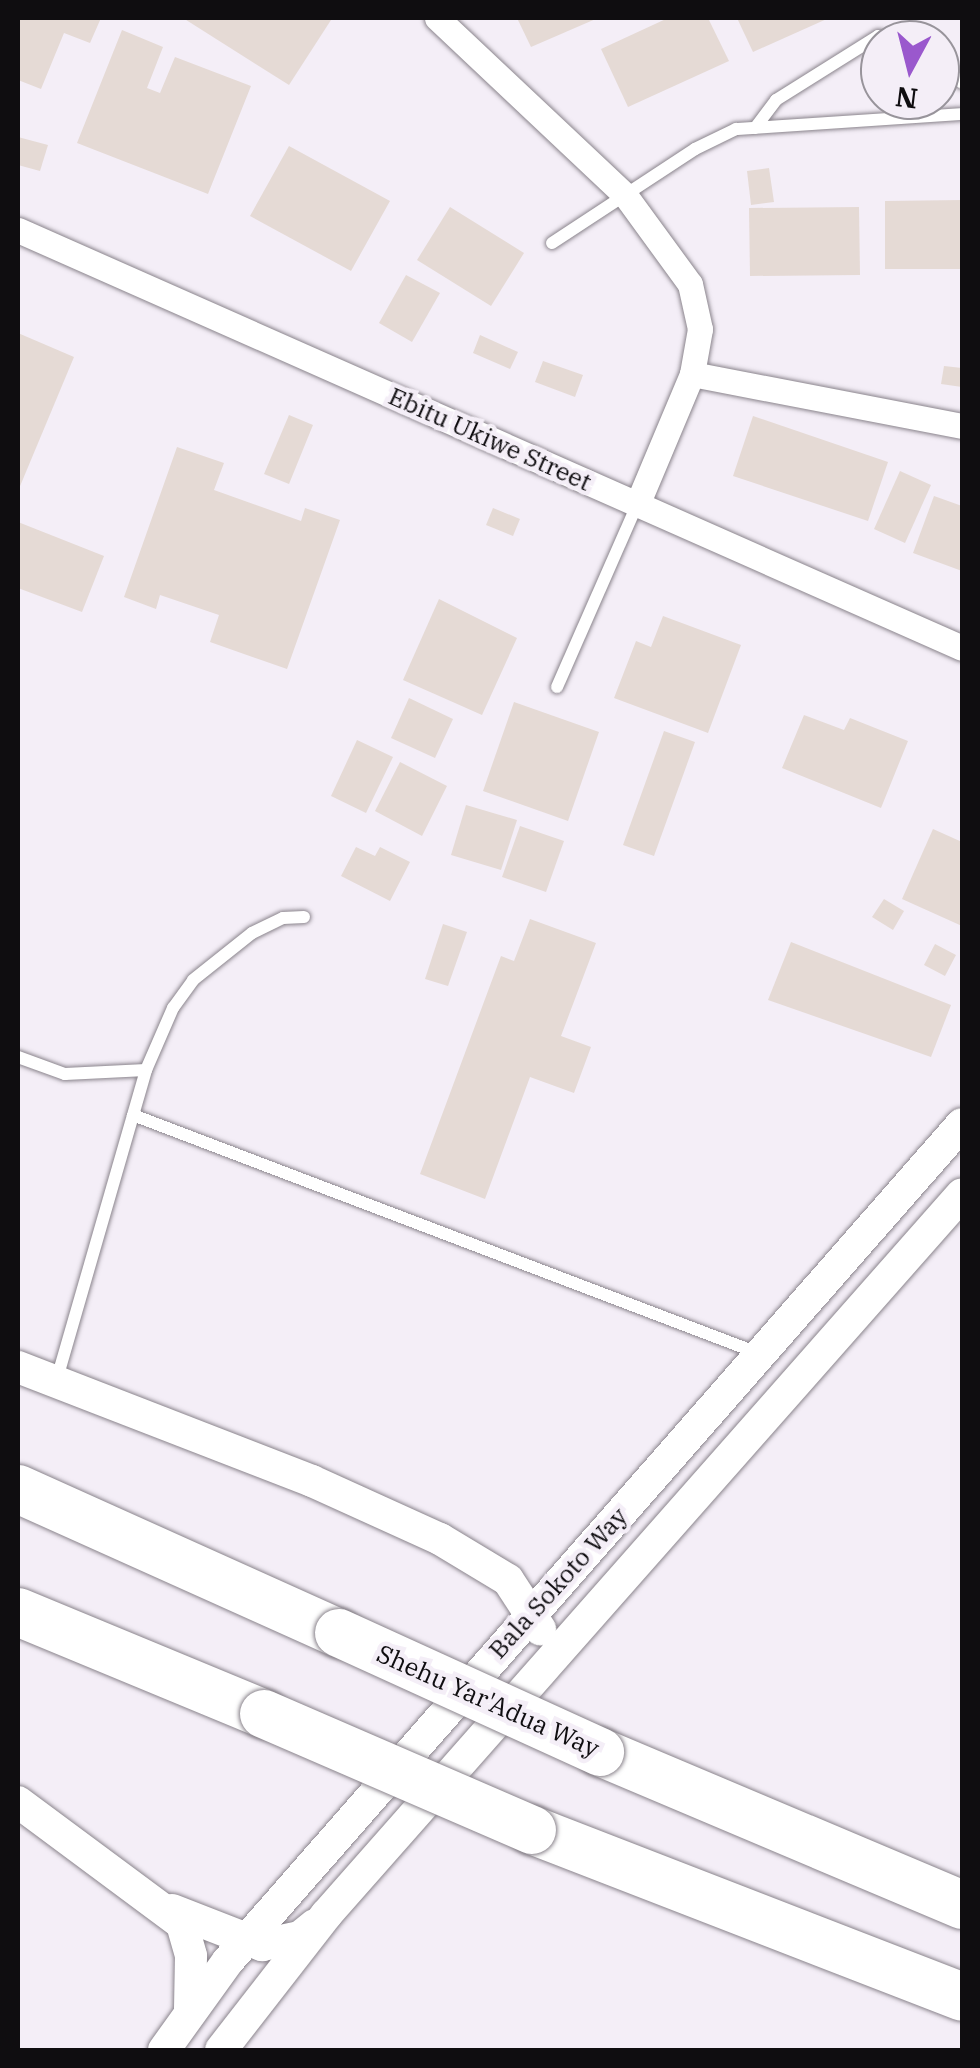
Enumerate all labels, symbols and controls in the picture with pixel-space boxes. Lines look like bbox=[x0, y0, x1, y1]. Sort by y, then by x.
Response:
north arrow bbox=[860, 20, 960, 120]
text: N bbox=[893, 79, 920, 118]
street label: Ebitu Ukiwe Street bbox=[384, 381, 596, 497]
street label: Bala Sokoto Way bbox=[482, 1501, 634, 1665]
street label: Shehu Yar'Adua Way bbox=[372, 1638, 604, 1764]

